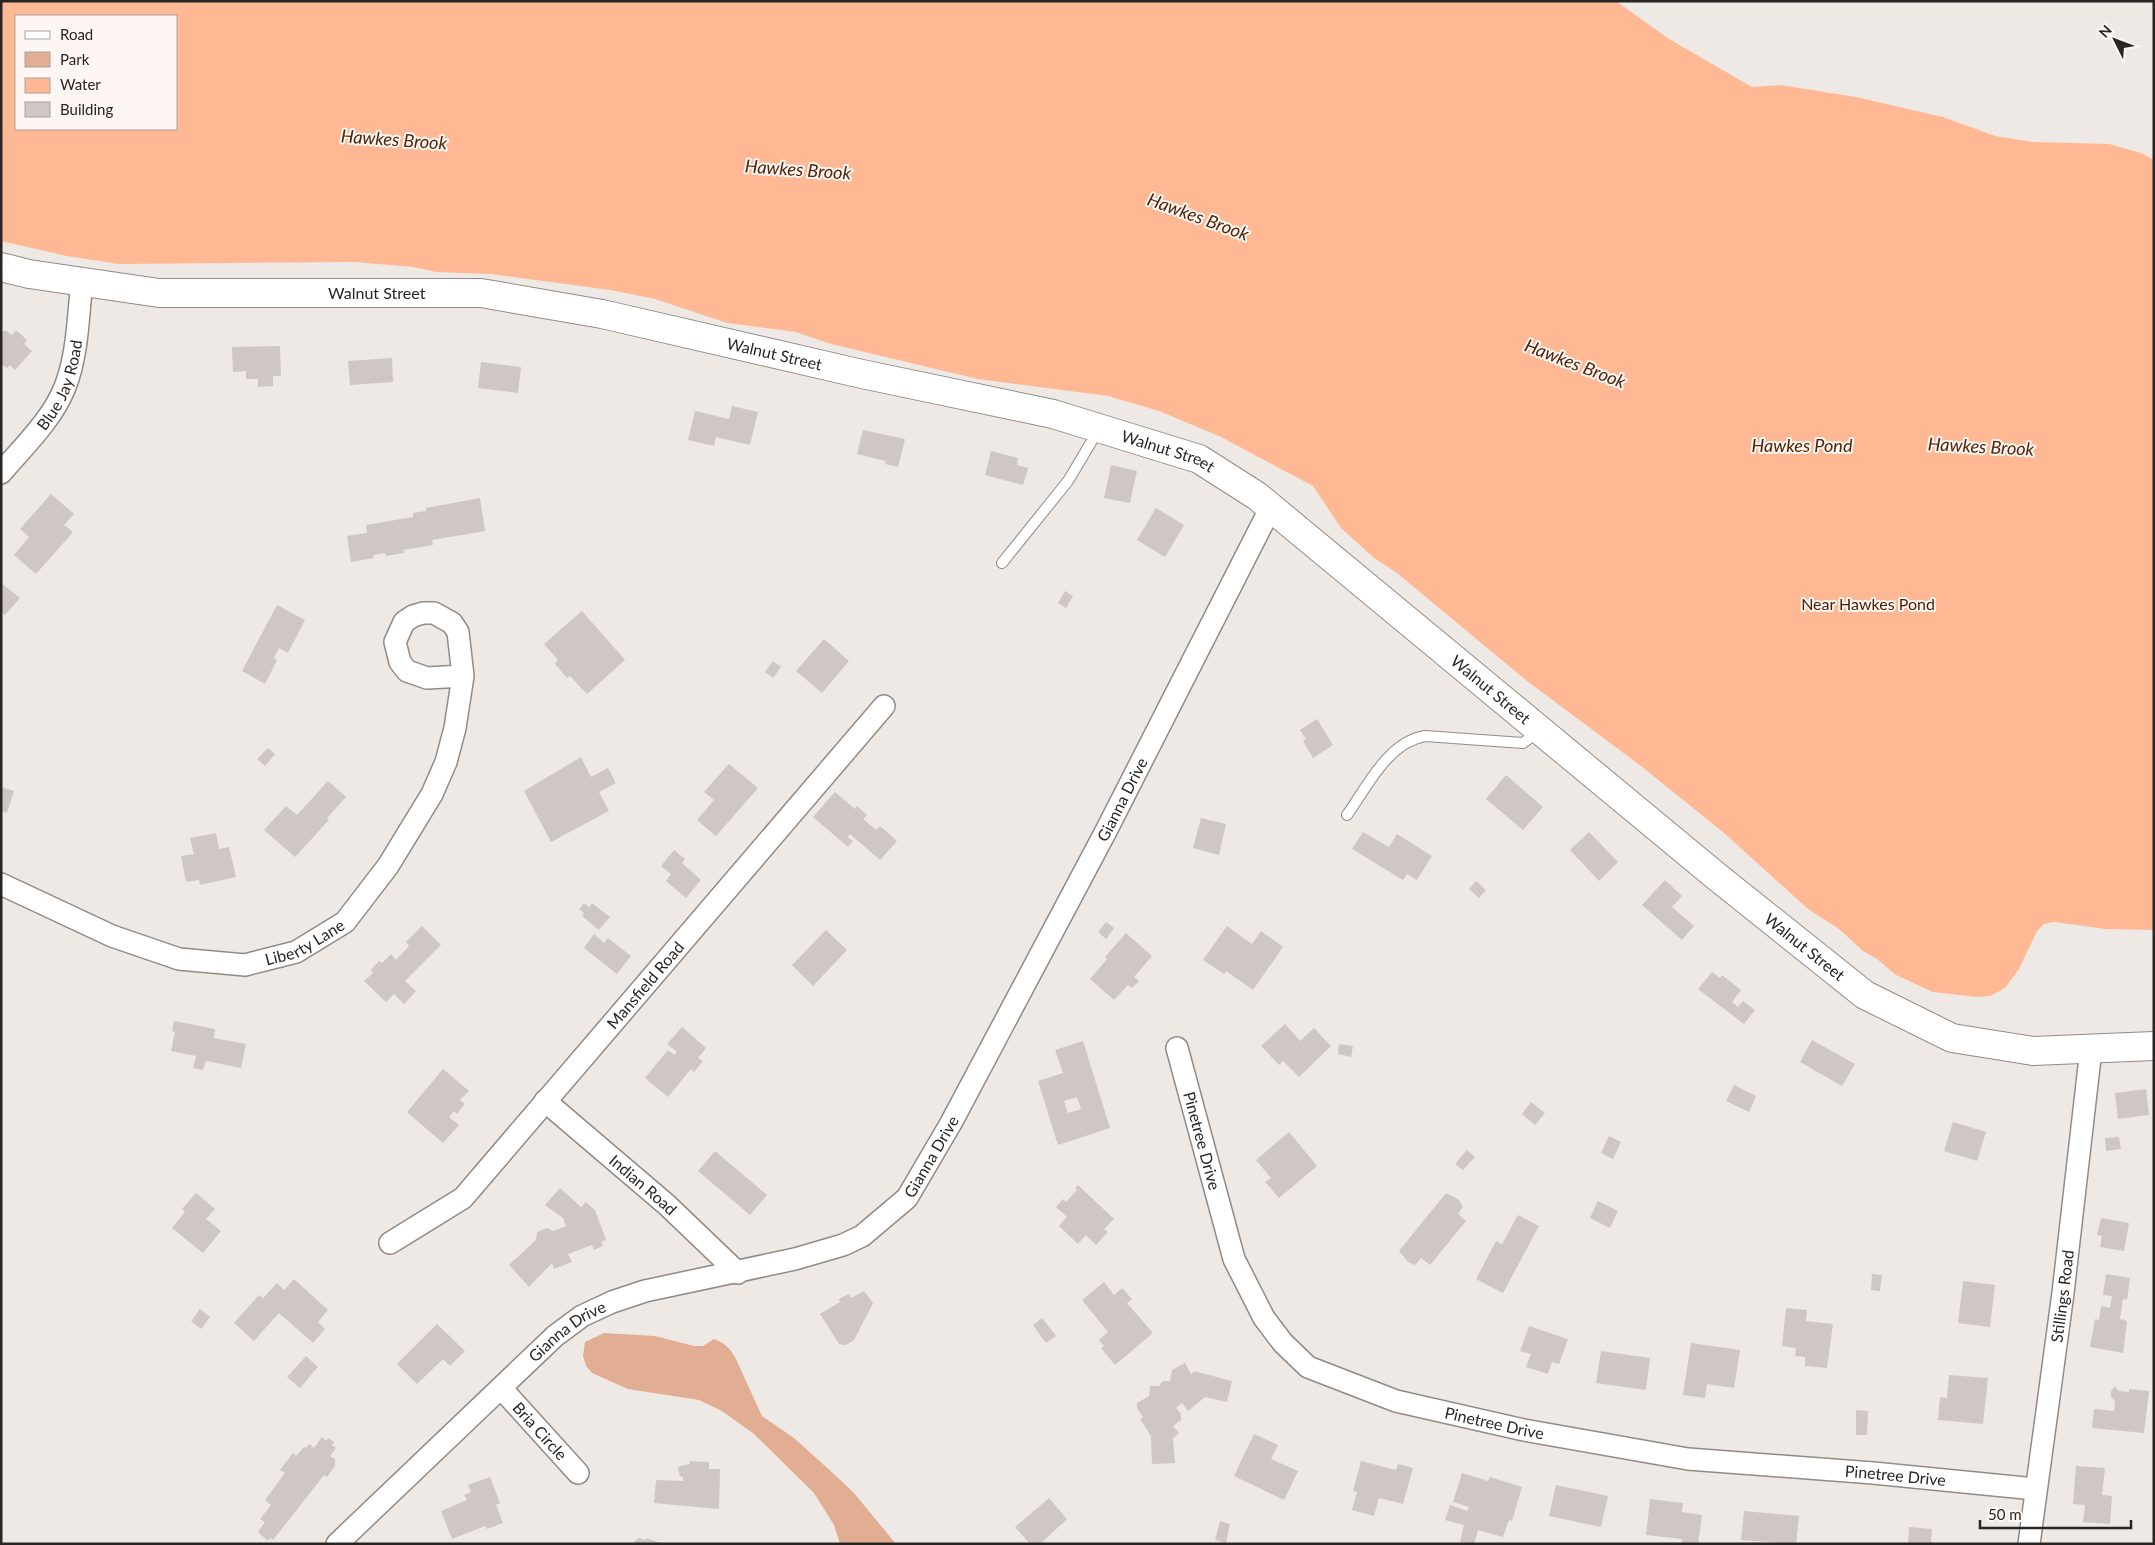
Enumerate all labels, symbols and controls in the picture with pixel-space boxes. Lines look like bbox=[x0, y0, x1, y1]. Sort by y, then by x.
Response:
legend bbox=[15, 15, 178, 130]
north arrow bbox=[2090, 15, 2140, 65]
text: N bbox=[2095, 21, 2115, 41]
text: Road bbox=[60, 25, 93, 43]
text: Park bbox=[60, 50, 90, 68]
text: Water bbox=[60, 75, 101, 93]
text: Building bbox=[60, 100, 113, 118]
water label: Hawkes Brook bbox=[340, 124, 448, 154]
water label: Hawkes Brook bbox=[744, 154, 852, 184]
water label: Hawkes Brook bbox=[1145, 188, 1253, 245]
street label: Walnut Street bbox=[328, 283, 426, 302]
street label: Walnut Street bbox=[725, 333, 824, 374]
water label: Hawkes Brook bbox=[1522, 334, 1629, 393]
street label: Blue Jay Road bbox=[32, 338, 85, 433]
street label: Walnut Street bbox=[1119, 426, 1219, 476]
water label: Hawkes Brook bbox=[1927, 432, 2035, 460]
water label: Hawkes Pond bbox=[1752, 434, 1853, 456]
park label: Near Hawkes Pond bbox=[1801, 594, 1935, 613]
street label: Walnut Street bbox=[1447, 651, 1535, 728]
street label: Gianna Drive bbox=[1092, 754, 1151, 844]
street label: Walnut Street bbox=[1761, 909, 1849, 984]
street label: Liberty Lane bbox=[263, 915, 348, 969]
street label: Mansfield Road bbox=[602, 937, 687, 1032]
street label: Pinetree Drive bbox=[1180, 1089, 1225, 1192]
street label: Gianna Drive bbox=[899, 1112, 962, 1201]
street label: Indian Road bbox=[606, 1150, 681, 1218]
street label: Stillings Road bbox=[2046, 1249, 2077, 1344]
street label: Gianna Drive bbox=[524, 1296, 608, 1365]
street label: Bria Circle bbox=[509, 1398, 571, 1464]
street label: Pinetree Drive bbox=[1443, 1402, 1546, 1442]
street label: Pinetree Drive bbox=[1844, 1461, 1947, 1489]
scale bar bbox=[1980, 1498, 2131, 1530]
text: 50 m bbox=[1988, 1505, 2022, 1523]

